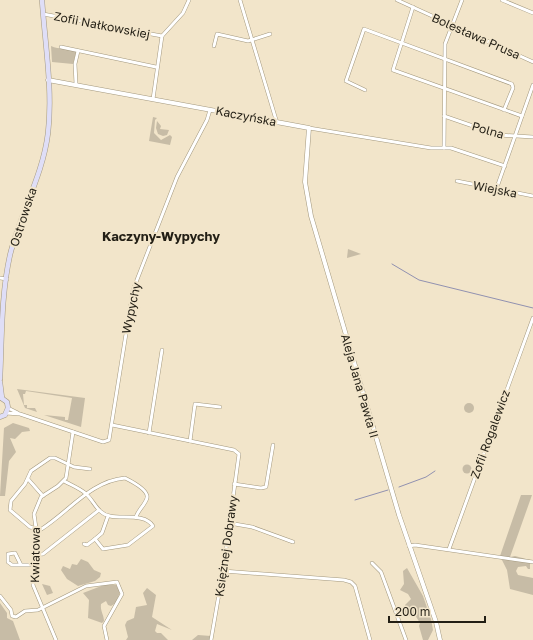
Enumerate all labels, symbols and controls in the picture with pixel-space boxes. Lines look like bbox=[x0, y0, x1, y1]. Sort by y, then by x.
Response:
street label: Zofii Nałkowskiej bbox=[53, 8, 151, 42]
street label: Bolesława Prusa bbox=[429, 10, 523, 62]
street label: Kaczyńska bbox=[214, 103, 278, 129]
street label: Polna bbox=[470, 118, 506, 142]
street label: Wiejska bbox=[472, 177, 518, 201]
street label: Ostrowska bbox=[6, 186, 40, 248]
district label: Kaczyny-Wypychy bbox=[102, 228, 220, 244]
street label: Wypychy bbox=[118, 281, 144, 335]
street label: Aleja Jana Pawła II bbox=[338, 332, 382, 440]
street label: Zofii Rogalewicz bbox=[467, 388, 513, 480]
street label: Księżnej Dobrawy bbox=[211, 494, 241, 598]
street label: Kwiatowa bbox=[27, 527, 43, 583]
scale bar bbox=[389, 598, 485, 624]
text: 200 m bbox=[395, 604, 430, 619]

